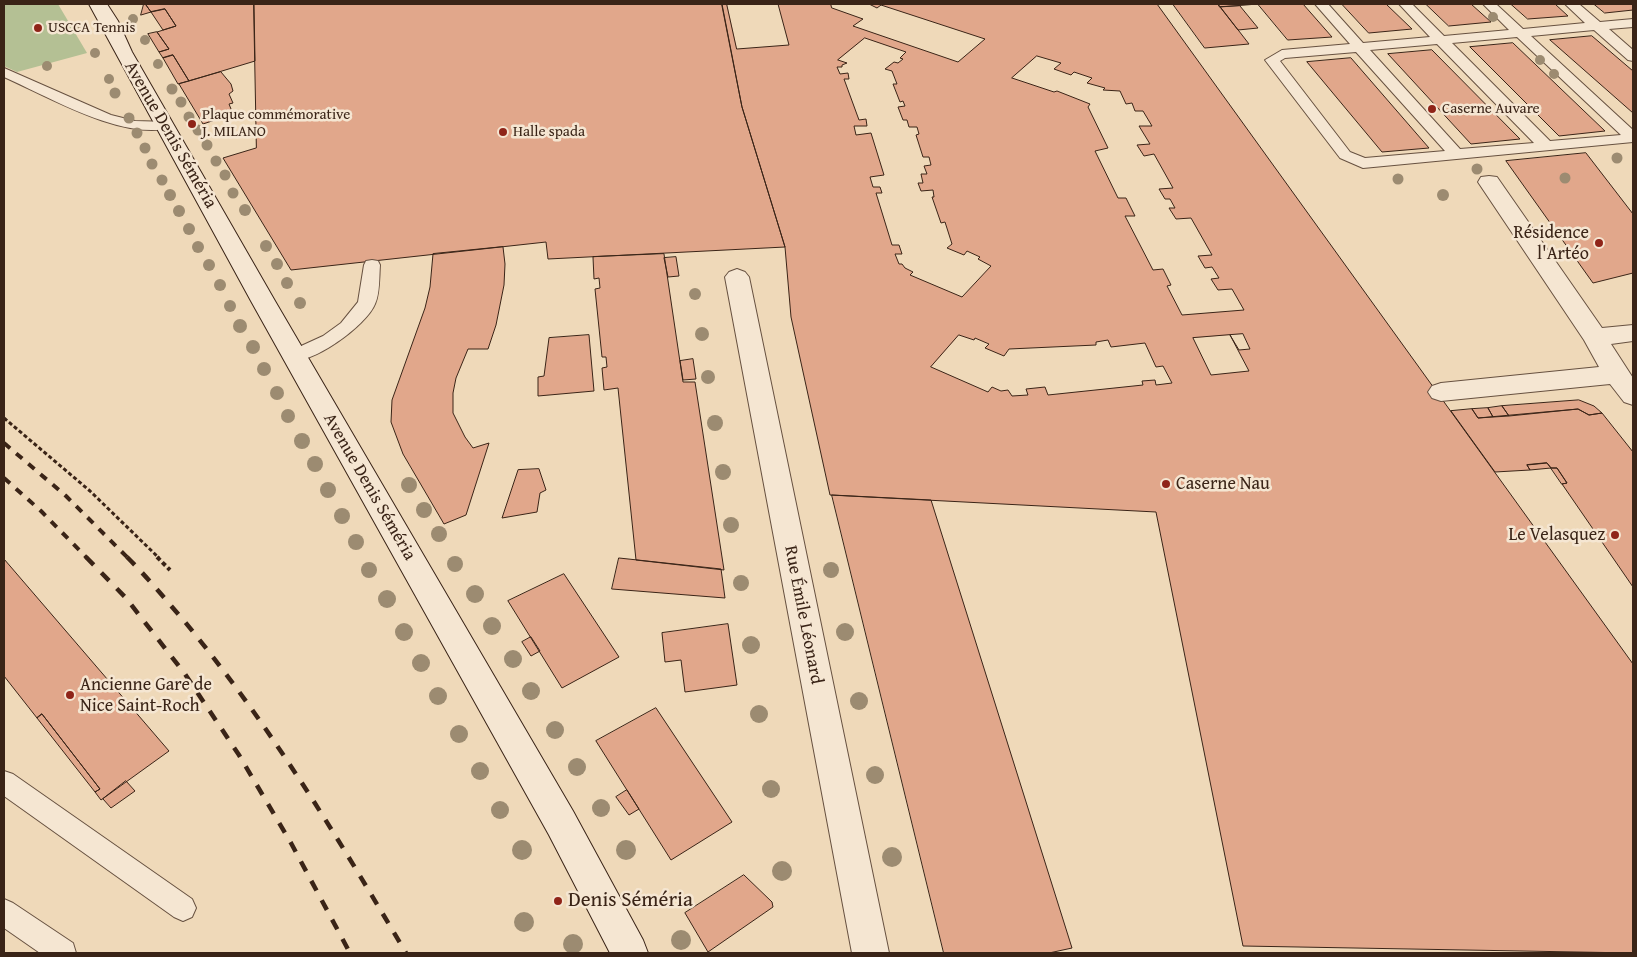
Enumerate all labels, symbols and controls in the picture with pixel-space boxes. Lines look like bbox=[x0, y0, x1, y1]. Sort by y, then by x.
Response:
place label: USCCA Tennis bbox=[48, 19, 135, 37]
marker: USCCA Tennis bbox=[32, 22, 44, 34]
street label: Avenue Denis Séméria bbox=[119, 58, 221, 212]
place label: Caserne Auvare bbox=[1442, 100, 1540, 118]
marker: Caserne Auvare bbox=[1426, 103, 1438, 115]
place label: Plaque commémorative J. MILANO bbox=[202, 106, 350, 141]
marker: Plaque commémorative J. MILANO bbox=[186, 118, 198, 130]
place label: Halle spada bbox=[513, 123, 585, 141]
marker: Halle spada bbox=[497, 126, 509, 138]
place label: Résidence l'Artéo bbox=[1513, 222, 1589, 264]
marker: Résidence l'Artéo bbox=[1593, 237, 1605, 249]
street label: Avenue Denis Séméria bbox=[318, 410, 420, 564]
place label: Caserne Nau bbox=[1176, 473, 1270, 495]
marker: Caserne Nau bbox=[1160, 478, 1172, 490]
place label: Le Velasquez bbox=[1508, 524, 1605, 546]
marker: Le Velasquez bbox=[1609, 529, 1621, 541]
street label: Rue Émile Léonard bbox=[779, 544, 827, 686]
place label: Ancienne Gare de Nice Saint-Roch bbox=[80, 674, 212, 716]
marker: Ancienne Gare de Nice Saint-Roch bbox=[64, 689, 76, 701]
place label: Denis Séméria bbox=[568, 888, 693, 914]
marker: Denis Séméria bbox=[552, 895, 564, 907]

